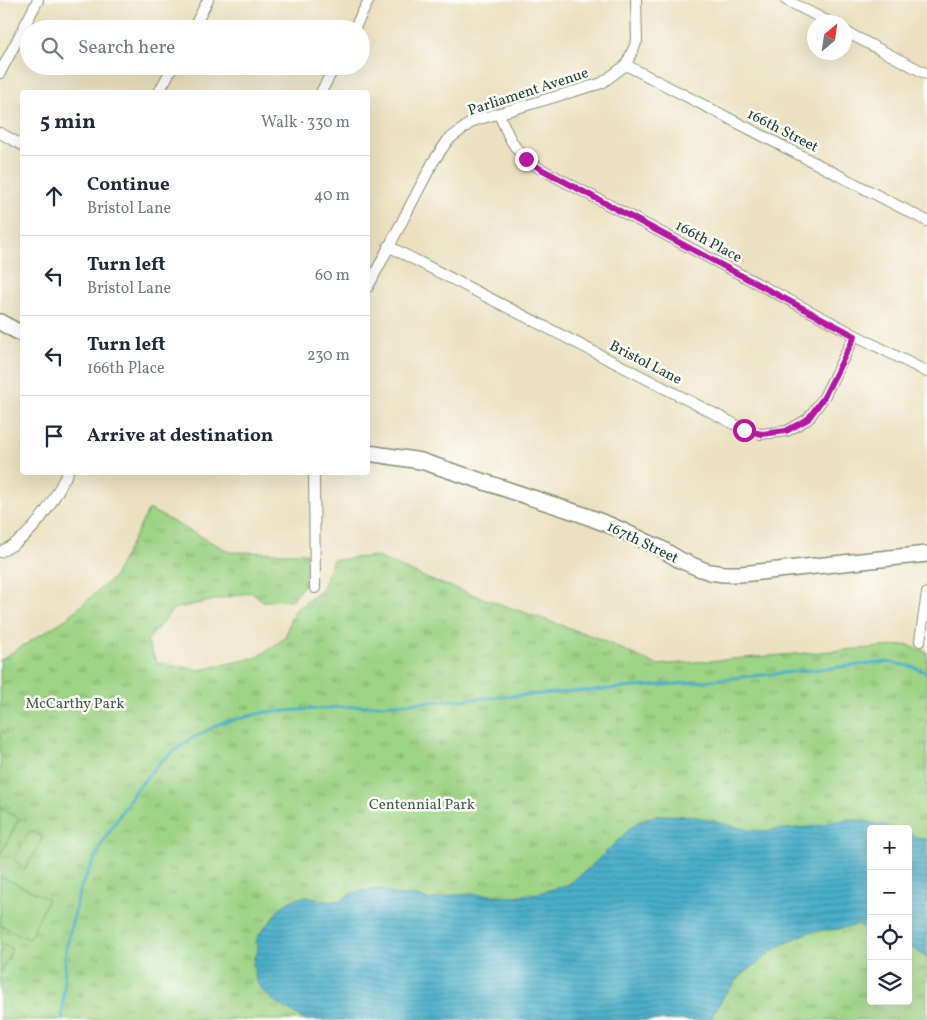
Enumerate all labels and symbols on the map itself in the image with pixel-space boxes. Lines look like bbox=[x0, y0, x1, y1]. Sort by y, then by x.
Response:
north arrow bbox=[807, 15, 852, 60]
street label: Parliament Avenue bbox=[465, 63, 591, 122]
street label: 166th Street bbox=[743, 104, 822, 158]
route end bbox=[515, 148, 538, 171]
street label: 166th Place bbox=[671, 216, 745, 269]
street label: Bristol Lane bbox=[605, 336, 685, 391]
route start bbox=[733, 419, 756, 442]
street label: 167th Street bbox=[603, 517, 682, 570]
park label: McCarthy Park bbox=[26, 694, 124, 715]
park label: Centennial Park bbox=[369, 795, 475, 816]

